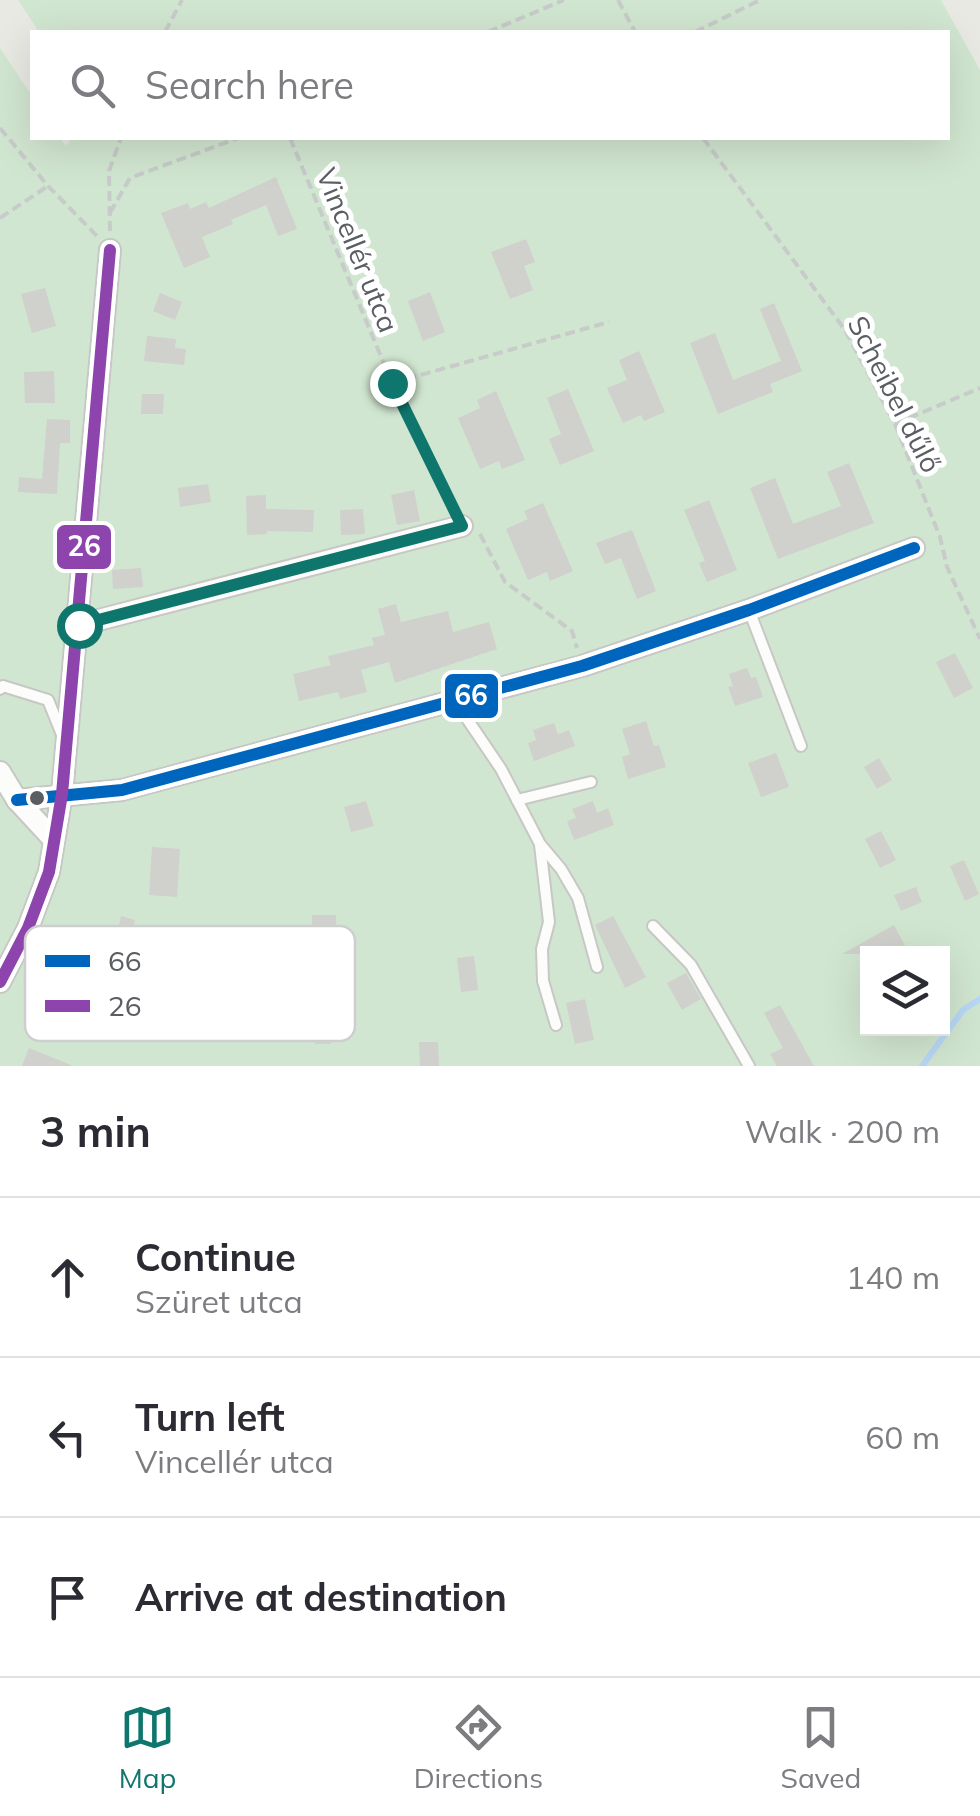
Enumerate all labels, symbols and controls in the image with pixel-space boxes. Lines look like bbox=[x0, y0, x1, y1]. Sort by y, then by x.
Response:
search box bbox=[30, 30, 950, 140]
icon: search bbox=[65, 58, 120, 113]
text: Search here bbox=[145, 61, 354, 109]
street label: Vincellér utca bbox=[309, 163, 407, 337]
street label: Scheibel dűlő bbox=[841, 310, 949, 478]
route end bbox=[370, 361, 416, 407]
line badge: 26 bbox=[55, 523, 113, 571]
text: 26 bbox=[67, 528, 101, 563]
route start bbox=[57, 603, 103, 649]
line badge: 66 bbox=[443, 672, 500, 720]
text: 66 bbox=[454, 677, 488, 712]
unlabelled marker bbox=[27, 788, 47, 808]
legend bbox=[25, 926, 355, 1041]
text: 66 bbox=[108, 943, 142, 978]
map controls bbox=[860, 946, 950, 1036]
button: layers bbox=[860, 946, 950, 1036]
text: 26 bbox=[108, 988, 142, 1023]
text: 3 min bbox=[40, 1105, 151, 1158]
text: Walk · 200 m bbox=[745, 1111, 940, 1151]
text: Continue bbox=[135, 1233, 296, 1281]
icon: ahead bbox=[40, 1250, 95, 1305]
text: 140 m bbox=[846, 1257, 940, 1297]
text: Szüret utca bbox=[135, 1281, 303, 1321]
text: Turn left bbox=[135, 1393, 285, 1441]
icon: left bbox=[40, 1410, 95, 1465]
text: 60 m bbox=[865, 1417, 940, 1457]
text: Vincellér utca bbox=[135, 1441, 334, 1481]
icon: arrive bbox=[40, 1570, 95, 1625]
text: Arrive at destination bbox=[135, 1573, 507, 1621]
tab: Map bbox=[119, 1700, 176, 1795]
tab: Directions bbox=[414, 1700, 543, 1795]
tab: Saved bbox=[780, 1700, 861, 1795]

